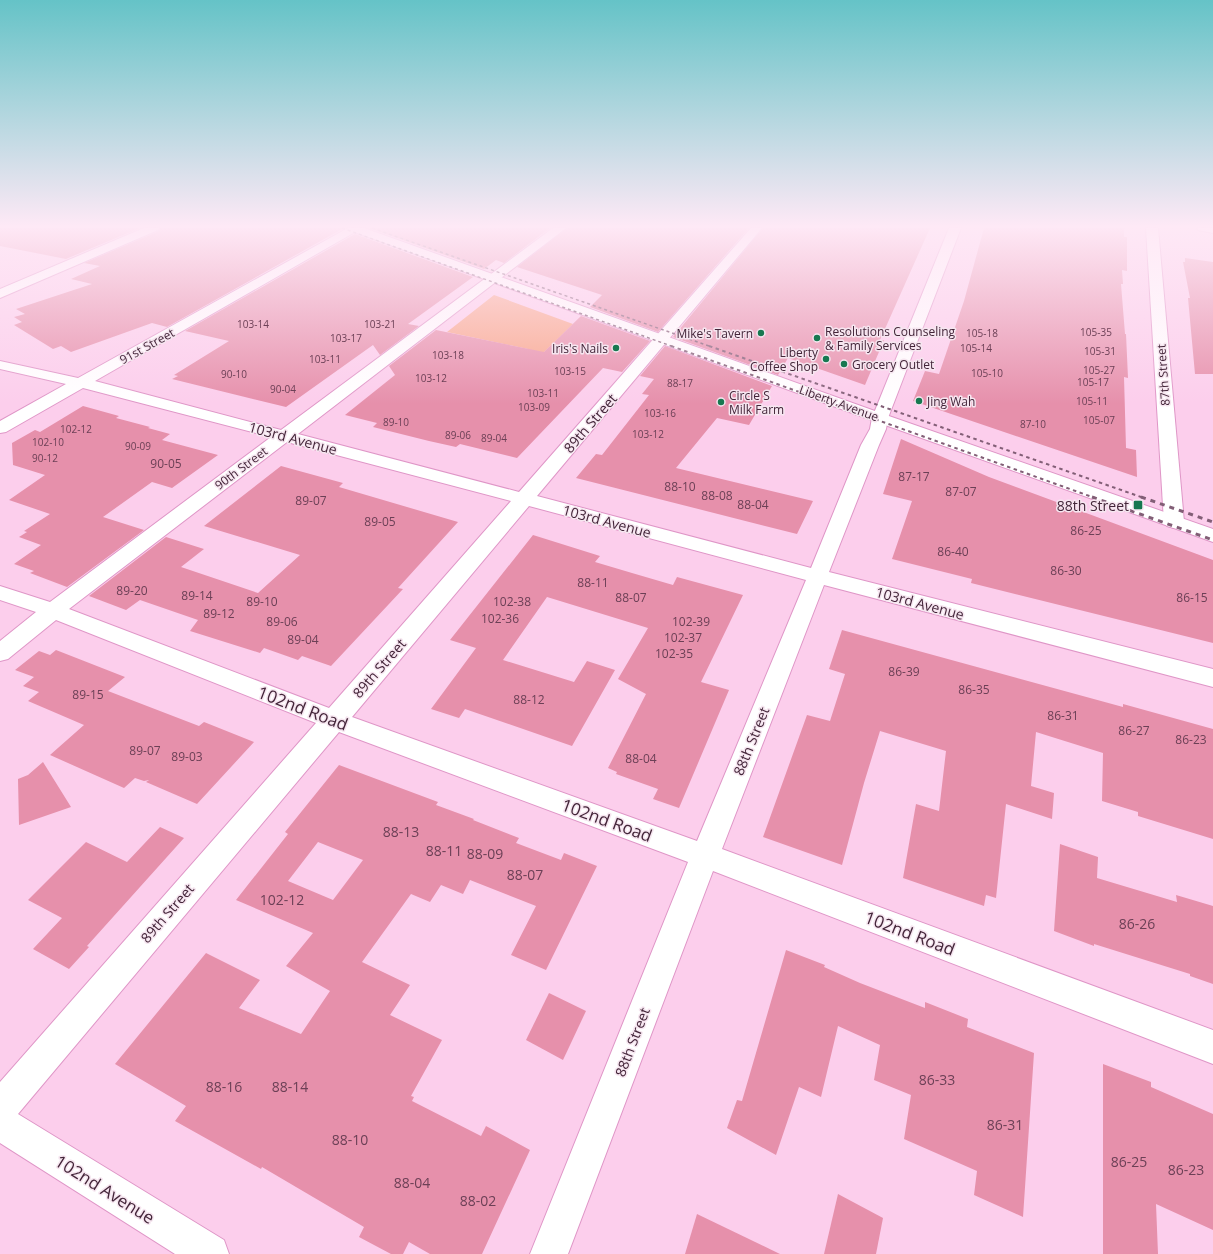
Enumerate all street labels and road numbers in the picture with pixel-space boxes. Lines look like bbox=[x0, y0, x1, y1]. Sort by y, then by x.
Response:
street label: 91st Street bbox=[116, 324, 178, 368]
street label: 87th Street bbox=[1152, 343, 1174, 407]
street label: Liberty Avenue bbox=[797, 381, 881, 425]
street label: 89th Street bbox=[559, 389, 621, 457]
street label: 103rd Avenue bbox=[247, 417, 339, 459]
street label: 90th Street bbox=[211, 443, 271, 493]
street label: 103rd Avenue bbox=[561, 500, 653, 542]
street label: 103rd Avenue bbox=[874, 582, 966, 624]
street label: 89th Street bbox=[348, 634, 410, 702]
street label: 102nd Road bbox=[255, 680, 351, 736]
street label: 88th Street bbox=[729, 704, 773, 778]
street label: 102nd Road bbox=[558, 793, 656, 847]
street label: 89th Street bbox=[136, 879, 198, 947]
street label: 102nd Road bbox=[862, 905, 958, 961]
street label: 88th Street bbox=[610, 1005, 654, 1079]
street label: 102nd Avenue bbox=[51, 1149, 159, 1229]

